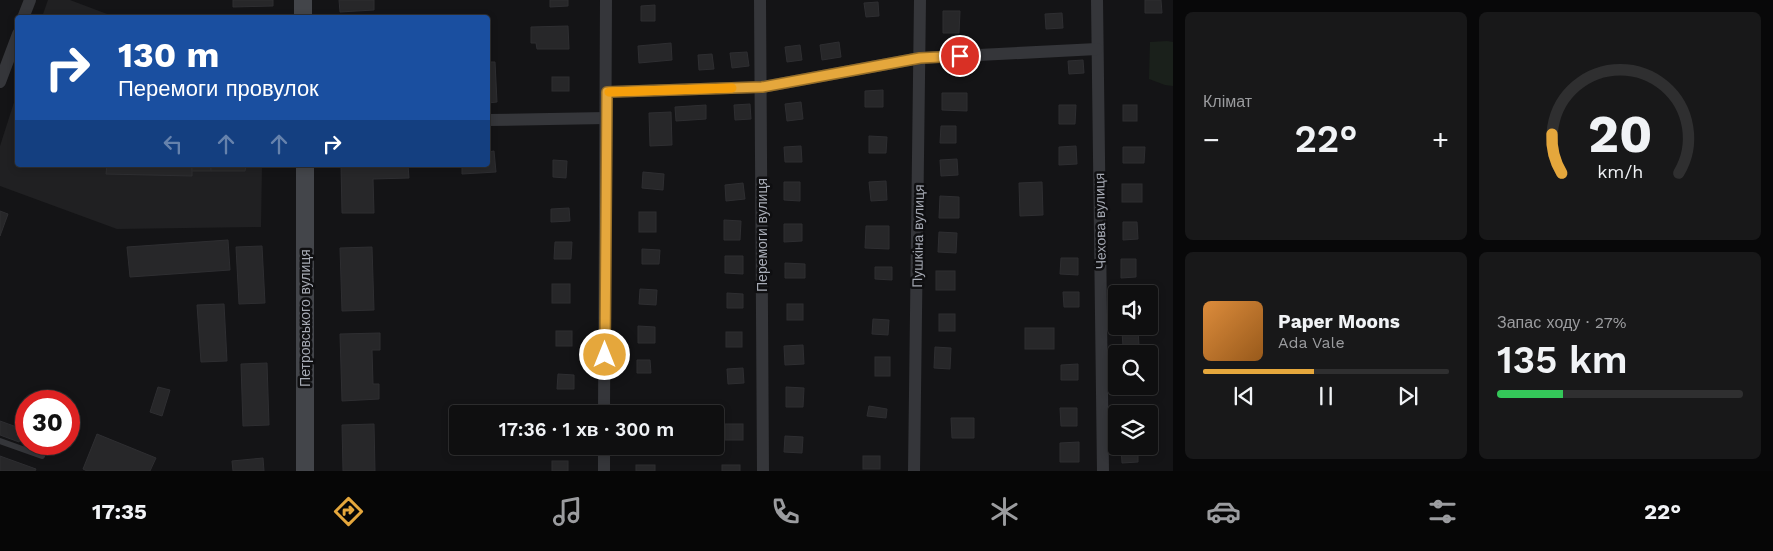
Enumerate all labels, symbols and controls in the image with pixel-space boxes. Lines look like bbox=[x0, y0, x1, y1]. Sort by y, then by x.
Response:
text: 130 m bbox=[118, 34, 219, 76]
icon: right bbox=[35, 35, 100, 100]
pin bbox=[939, 35, 981, 77]
icon: arrive bbox=[946, 42, 974, 70]
text: Перемоги провулок bbox=[118, 76, 319, 101]
text: Клімат bbox=[1203, 92, 1252, 111]
text: 20 bbox=[1588, 104, 1652, 165]
text: 22° bbox=[1294, 117, 1358, 161]
text: − bbox=[1203, 123, 1220, 156]
text: + bbox=[1432, 123, 1449, 156]
icon: left bbox=[159, 130, 187, 158]
icon: ahead bbox=[212, 130, 240, 158]
icon: ahead bbox=[265, 130, 293, 158]
icon: right bbox=[318, 130, 346, 158]
text: km/h bbox=[1597, 161, 1643, 182]
street label: Чехова вулиця bbox=[1091, 173, 1109, 269]
street label: Перемоги вулиця bbox=[754, 178, 770, 292]
street label: Пушкіна вулиця bbox=[909, 184, 927, 288]
street label: Петровського вулиця bbox=[297, 249, 313, 387]
map controls bbox=[1108, 285, 1158, 455]
button: sound bbox=[1108, 285, 1158, 335]
text: Paper Moons bbox=[1278, 310, 1400, 333]
text: Запас ходу · 27% bbox=[1497, 313, 1627, 332]
position arrow bbox=[578, 328, 630, 380]
text: Ada Vale bbox=[1278, 333, 1345, 352]
text: 135 km bbox=[1497, 338, 1628, 382]
button: search bbox=[1108, 345, 1158, 395]
icon: previous bbox=[1230, 382, 1258, 410]
icon: pause bbox=[1312, 382, 1340, 410]
icon: next bbox=[1394, 382, 1422, 410]
speed limit sign: 30 bbox=[15, 390, 80, 455]
button: layers bbox=[1108, 405, 1158, 455]
text: 17:36 · 1 хв · 300 m bbox=[499, 418, 674, 441]
icon: directions bbox=[331, 494, 366, 529]
icon: music bbox=[550, 494, 585, 529]
icon: phone bbox=[768, 494, 803, 529]
icon: climate bbox=[987, 494, 1022, 529]
icon: car bbox=[1206, 494, 1241, 529]
icon: filters bbox=[1425, 494, 1460, 529]
text: 17:35 bbox=[92, 499, 147, 524]
text: 22° bbox=[1644, 499, 1681, 524]

